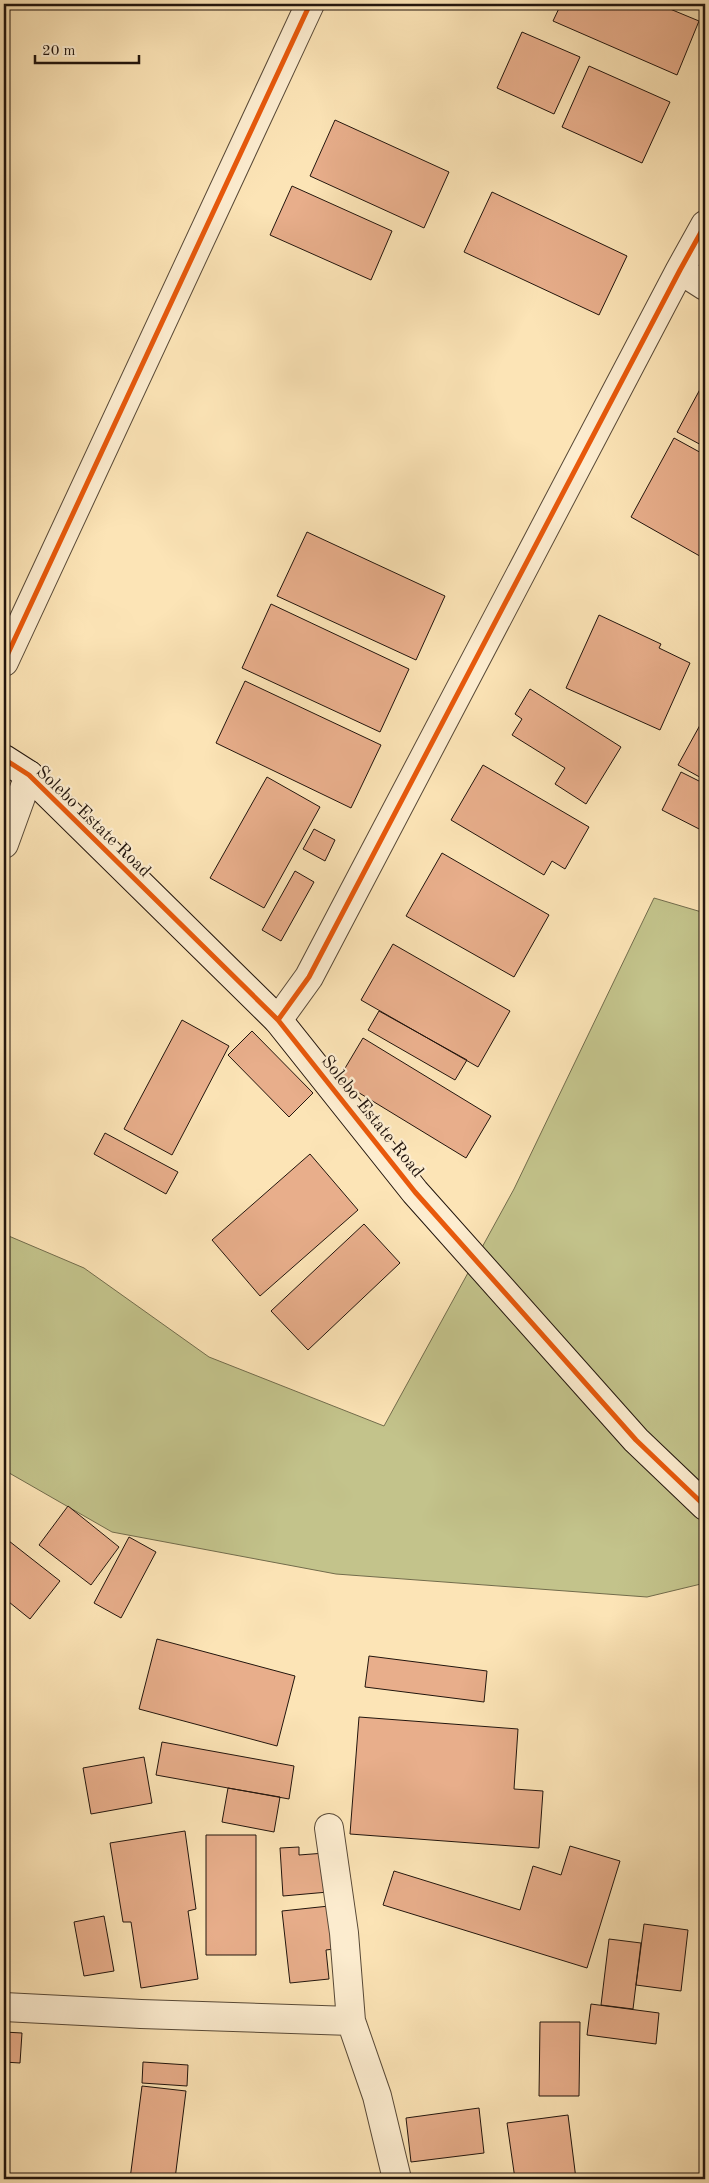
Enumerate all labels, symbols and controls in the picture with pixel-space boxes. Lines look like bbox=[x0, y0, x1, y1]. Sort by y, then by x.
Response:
scale bar bbox=[35, 32, 139, 64]
text: 20 m bbox=[42, 44, 76, 59]
street label: Solebo Estate Road bbox=[33, 763, 154, 881]
street label: Solebo Estate Road bbox=[318, 1052, 427, 1181]

